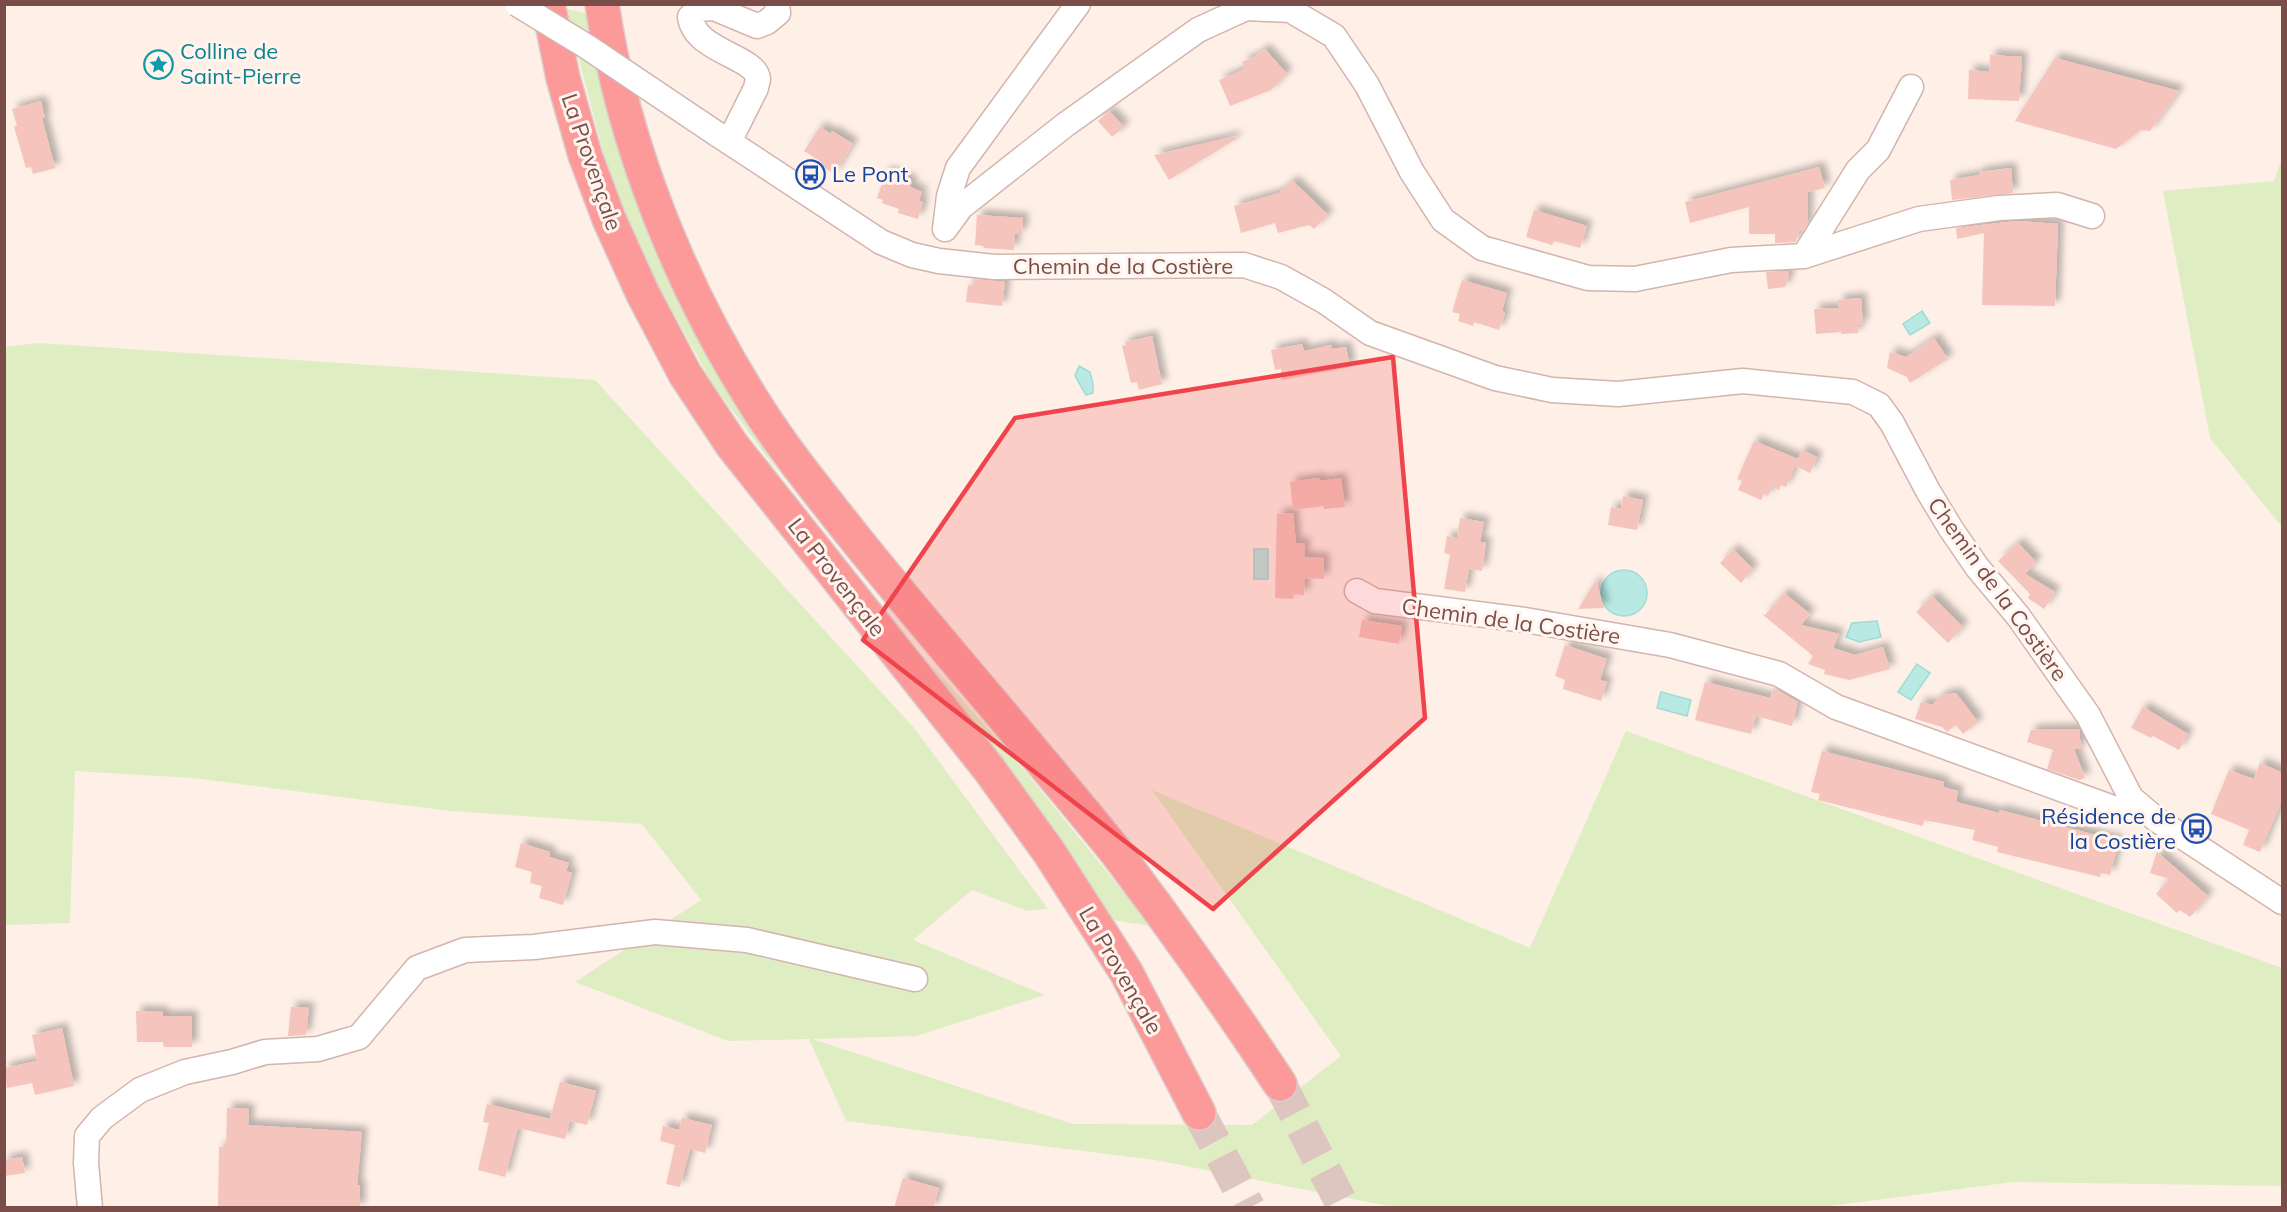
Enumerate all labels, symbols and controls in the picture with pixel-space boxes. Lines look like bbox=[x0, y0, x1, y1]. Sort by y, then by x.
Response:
place label: Colline de Saint-Pierre bbox=[180, 37, 301, 90]
place icon: Colline de Saint-Pierre bbox=[143, 48, 175, 80]
street label: La Provençale bbox=[556, 90, 628, 234]
bus stop icon: Le Pont bbox=[795, 158, 827, 190]
place label: Le Pont bbox=[832, 160, 909, 188]
street label: Chemin de la Costière bbox=[1013, 252, 1233, 280]
street label: Chemin de la Costière bbox=[1922, 492, 2074, 686]
street label: La Provençale bbox=[782, 512, 892, 642]
street label: Chemin de la Costière bbox=[1400, 592, 1622, 650]
place label: Résidence de la Costière bbox=[2041, 802, 2176, 855]
bus stop icon: Résidence de la Costière bbox=[2181, 813, 2213, 845]
street label: La Provençale bbox=[1073, 901, 1169, 1039]

